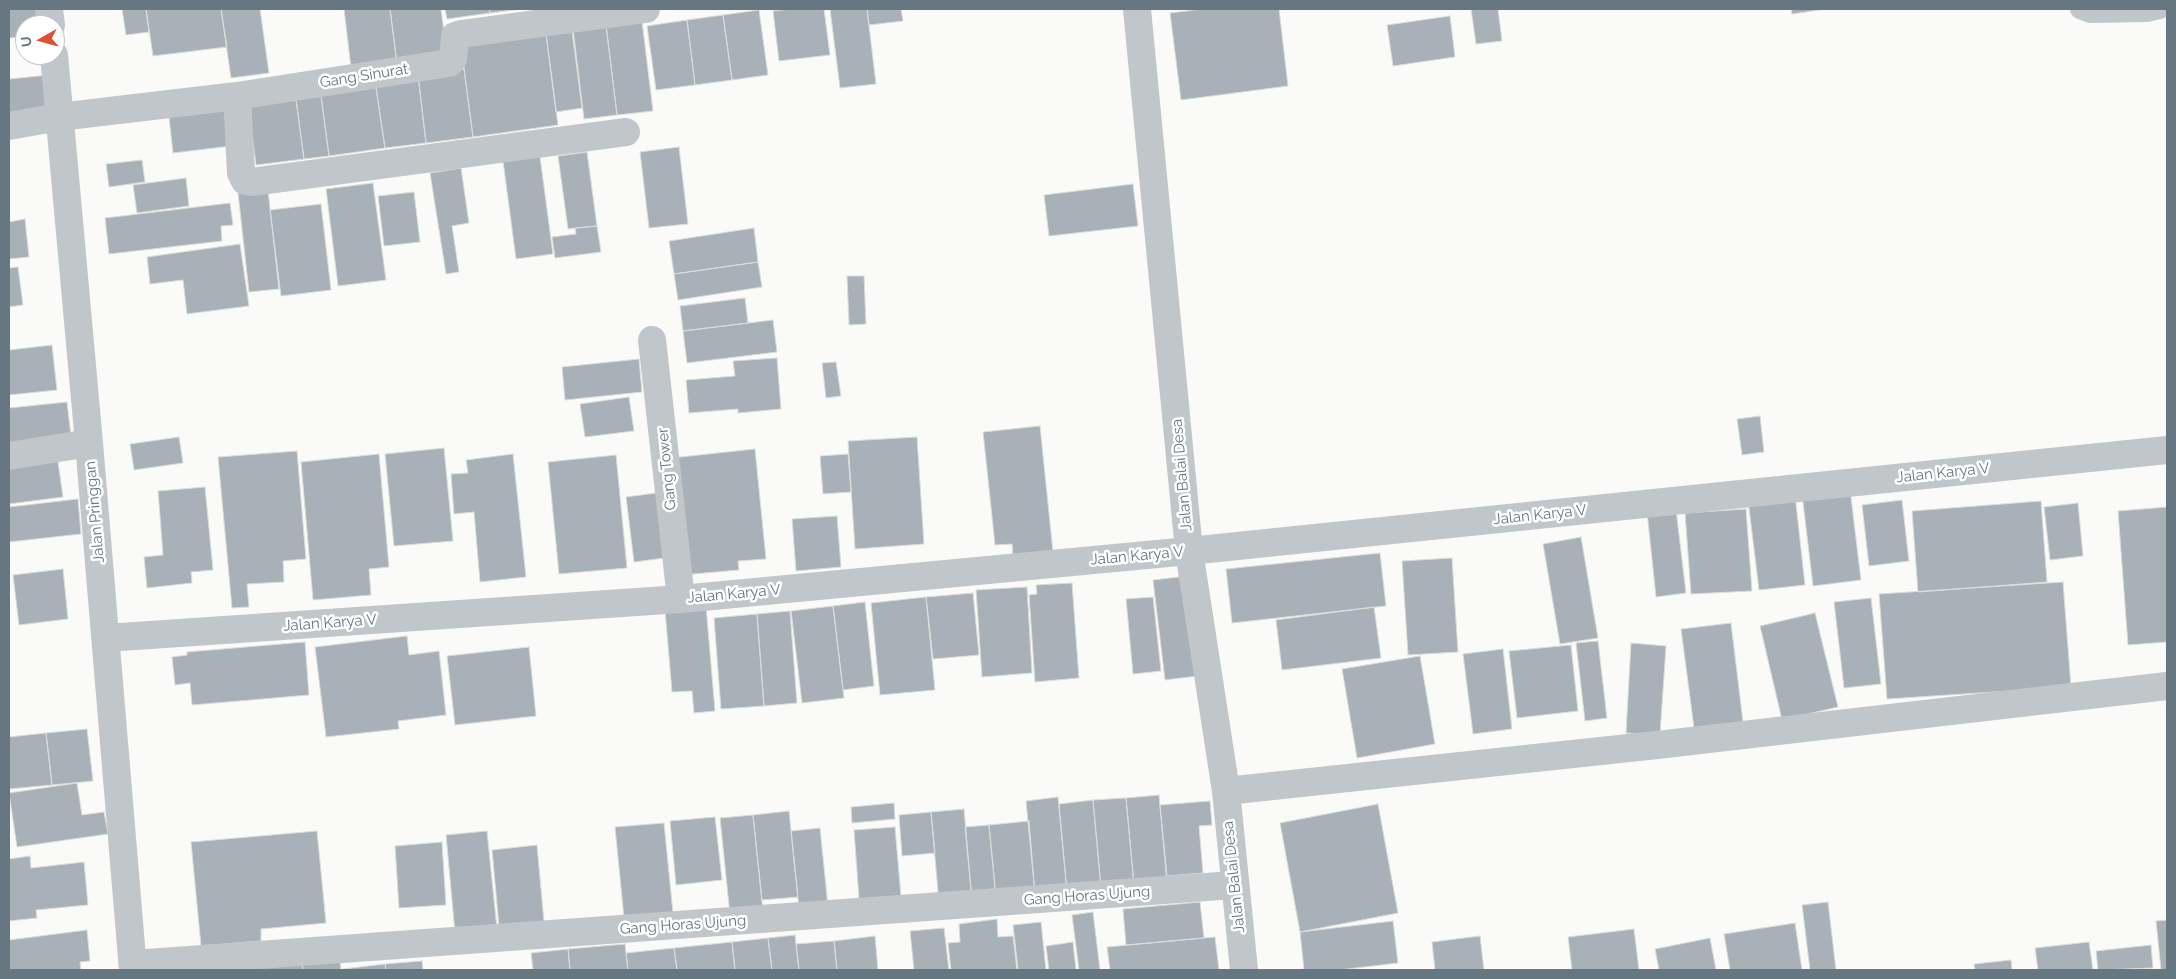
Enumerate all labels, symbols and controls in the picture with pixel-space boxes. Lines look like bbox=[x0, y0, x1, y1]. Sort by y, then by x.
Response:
north arrow bbox=[15, 15, 65, 65]
text: U bbox=[18, 36, 35, 48]
street label: Gang Sinurat bbox=[319, 60, 409, 92]
street label: Jalan Balai Desa bbox=[1168, 418, 1196, 532]
street label: Gang Tower bbox=[654, 427, 680, 511]
street label: Jalan Karya V bbox=[1896, 459, 1990, 487]
street label: Jalan Pringgan bbox=[82, 460, 108, 564]
street label: Jalan Karya V bbox=[1493, 501, 1587, 529]
street label: Jalan Karya V bbox=[1090, 543, 1184, 569]
street label: Jalan Karya V bbox=[687, 581, 781, 607]
street label: Jalan Karya V bbox=[283, 611, 377, 635]
street label: Jalan Balai Desa bbox=[1219, 820, 1249, 934]
street label: Gang Horas Ujung bbox=[1023, 883, 1151, 909]
street label: Gang Horas Ujung bbox=[619, 912, 747, 938]

